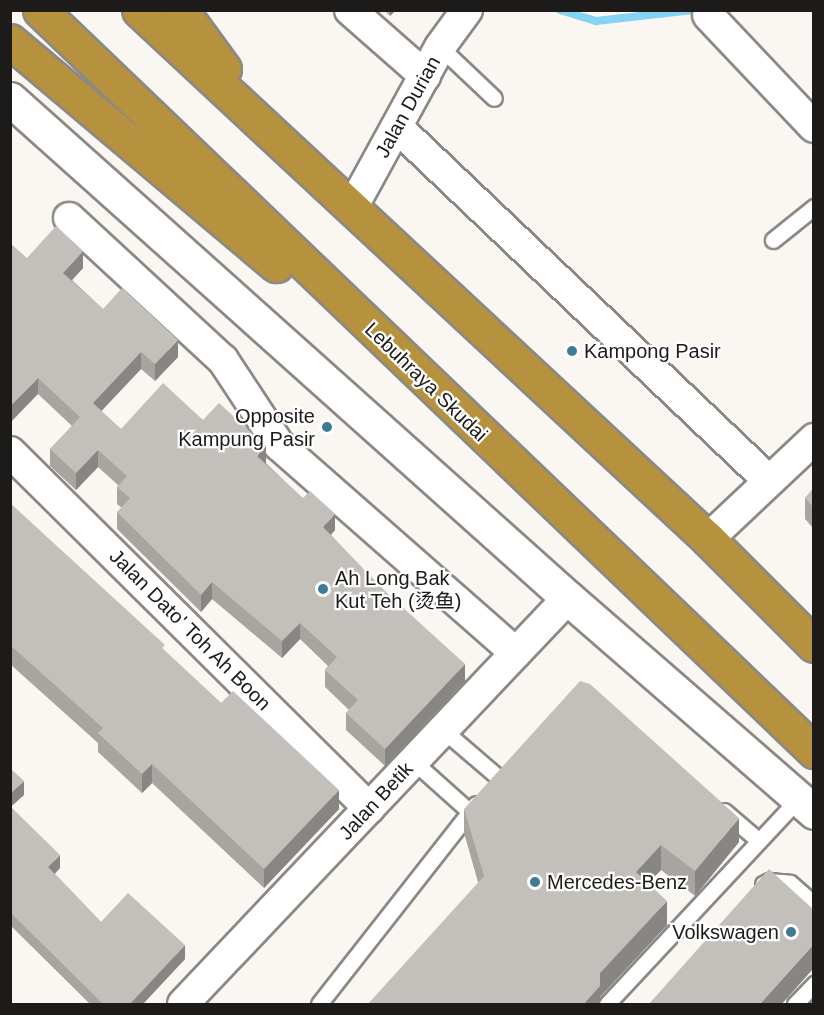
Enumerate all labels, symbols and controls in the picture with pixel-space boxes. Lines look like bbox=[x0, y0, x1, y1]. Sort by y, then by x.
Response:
street label: Jalan Durian bbox=[370, 52, 446, 162]
street label: Lebuhraya Skudai bbox=[360, 317, 492, 447]
place label: Kampong Pasir bbox=[584, 339, 721, 363]
marker: Kampong Pasir bbox=[565, 344, 579, 358]
place label: Opposite Kampung Pasir bbox=[178, 404, 315, 451]
marker: Opposite Kampung Pasir bbox=[320, 420, 334, 434]
street label: Jalan Dato' Toh Ah Boon bbox=[104, 544, 276, 716]
place label: Ah Long Bak Kut Teh (烫鱼) bbox=[335, 566, 462, 613]
marker: Ah Long Bak Kut Teh (烫鱼) bbox=[316, 582, 330, 596]
street label: Jalan Betik bbox=[334, 757, 418, 845]
place label: Mercedes-Benz bbox=[547, 870, 687, 894]
marker: Mercedes-Benz bbox=[528, 875, 542, 889]
place label: Volkswagen bbox=[672, 920, 779, 944]
marker: Volkswagen bbox=[784, 925, 798, 939]

